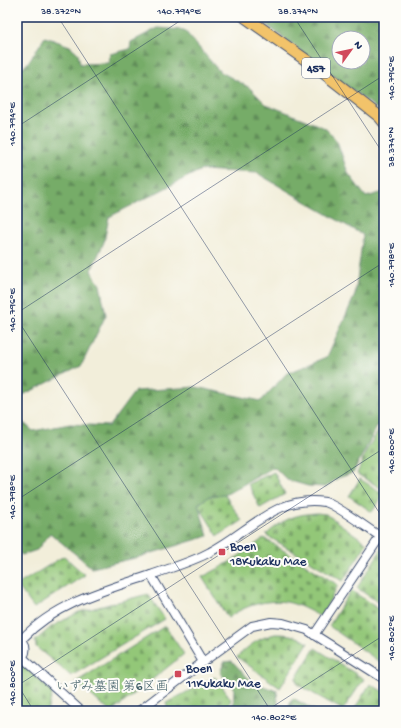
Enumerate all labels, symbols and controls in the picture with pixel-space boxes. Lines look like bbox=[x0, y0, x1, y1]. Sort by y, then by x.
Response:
text: 38.372°N bbox=[40, 6, 82, 18]
text: 140.794°E bbox=[156, 6, 201, 18]
text: 38.374°N bbox=[277, 6, 318, 18]
north arrow bbox=[331, 30, 371, 70]
text: N bbox=[351, 39, 365, 52]
text: 140.796°E bbox=[386, 55, 398, 101]
road number: 457 bbox=[302, 58, 330, 78]
text: 140.794°E bbox=[7, 102, 19, 147]
text: 38.374°N bbox=[386, 127, 398, 168]
text: 140.798°E bbox=[386, 242, 398, 288]
text: 140.796°E bbox=[7, 287, 19, 333]
text: 140.800°E bbox=[386, 428, 398, 475]
text: 140.798°E bbox=[7, 474, 19, 520]
place label: Boen 18Kukaku Mae bbox=[229, 540, 307, 570]
marker: Boen 18Kukaku Mae bbox=[217, 547, 227, 557]
text: 140.802°E bbox=[386, 615, 398, 661]
text: 140.800°E bbox=[7, 660, 19, 707]
place label: Boen 11Kukaku Mae bbox=[185, 662, 261, 692]
marker: Boen 11Kukaku Mae bbox=[173, 669, 183, 679]
park label: いずみ墓園 第6区画 bbox=[56, 679, 168, 695]
text: 140.802°E bbox=[251, 712, 297, 724]

